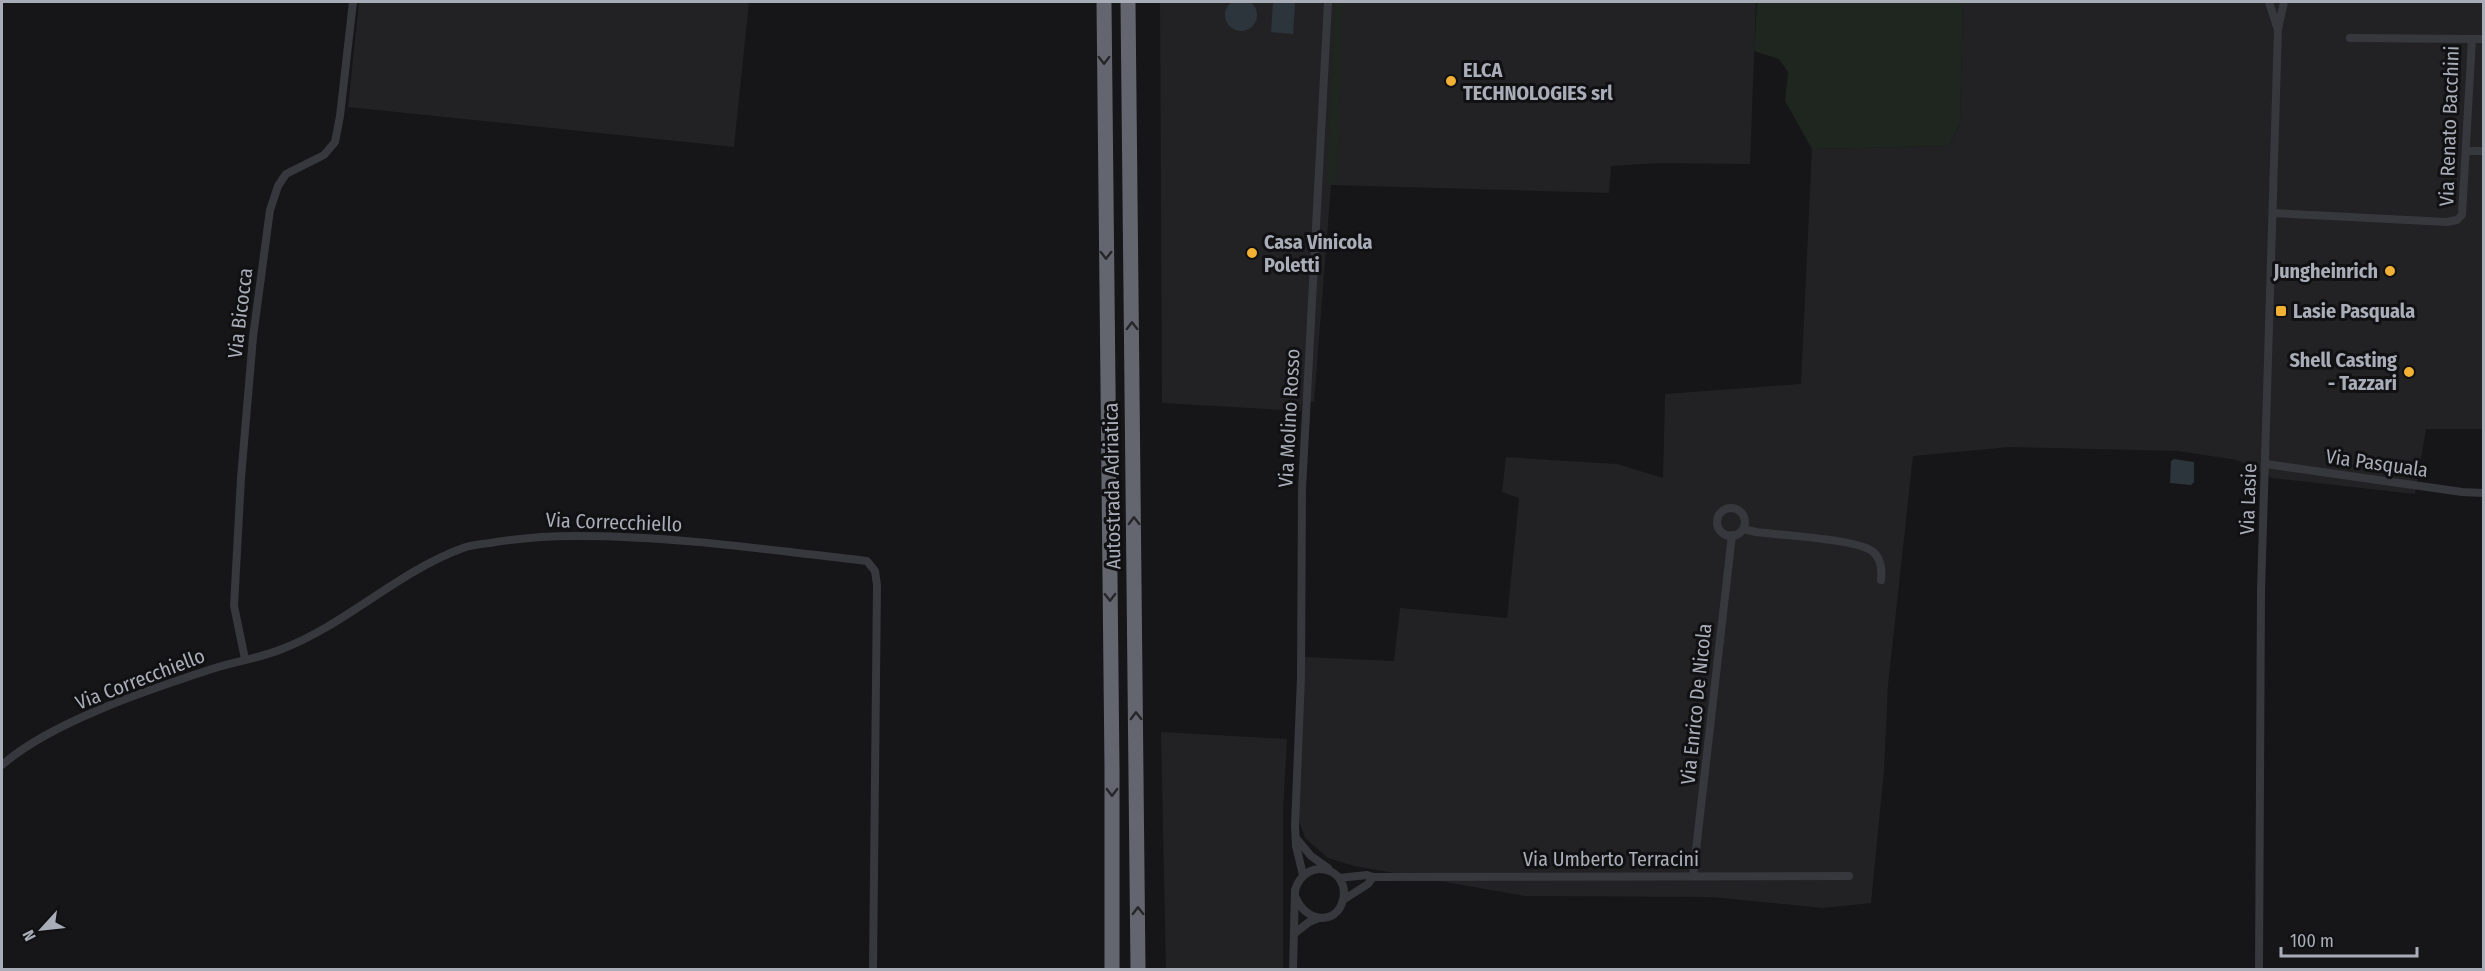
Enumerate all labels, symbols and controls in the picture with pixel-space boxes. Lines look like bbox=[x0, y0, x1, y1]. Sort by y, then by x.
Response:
street label: Via Renato Bacchini bbox=[2434, 45, 2464, 207]
one-way arrow bbox=[1098, 55, 1110, 64]
place label: ELCA TECHNOLOGIES srl bbox=[1463, 58, 1613, 105]
marker: ELCA TECHNOLOGIES srl bbox=[1444, 74, 1458, 88]
place label: Casa Vinicola Poletti bbox=[1264, 230, 1373, 277]
marker: Casa Vinicola Poletti bbox=[1245, 246, 1259, 260]
one-way arrow bbox=[1100, 250, 1112, 259]
place label: Jungheinrich bbox=[2272, 259, 2378, 283]
marker: Jungheinrich bbox=[2383, 264, 2397, 278]
street label: Via Bicocca bbox=[223, 267, 257, 359]
place label: Lasie Pasquala bbox=[2293, 299, 2415, 323]
marker: Lasie Pasquala bbox=[2274, 304, 2288, 318]
one-way arrow bbox=[1126, 322, 1138, 331]
street label: Via Molino Rosso bbox=[1273, 348, 1305, 488]
place label: Shell Casting - Tazzari bbox=[2289, 348, 2397, 395]
marker: Shell Casting - Tazzari bbox=[2402, 365, 2416, 379]
street label: Autostrada Adriatica bbox=[1099, 402, 1125, 570]
street label: Via Pasquala bbox=[2324, 444, 2430, 482]
street label: Via Lasie bbox=[2235, 463, 2261, 535]
street label: Via Correcchiello bbox=[545, 508, 683, 536]
one-way arrow bbox=[1128, 517, 1140, 526]
one-way arrow bbox=[1104, 592, 1116, 601]
street label: Via Enrico De Nicola bbox=[1676, 622, 1716, 786]
street label: Via Correcchiello bbox=[72, 643, 208, 715]
one-way arrow bbox=[1130, 712, 1142, 721]
one-way arrow bbox=[1106, 787, 1118, 796]
street label: Via Umberto Terracini bbox=[1523, 847, 1699, 871]
north arrow bbox=[12, 899, 72, 959]
one-way arrow bbox=[1132, 907, 1144, 916]
scale bar bbox=[2281, 920, 2418, 958]
text: N bbox=[18, 927, 40, 944]
text: 100 m bbox=[2290, 930, 2334, 952]

